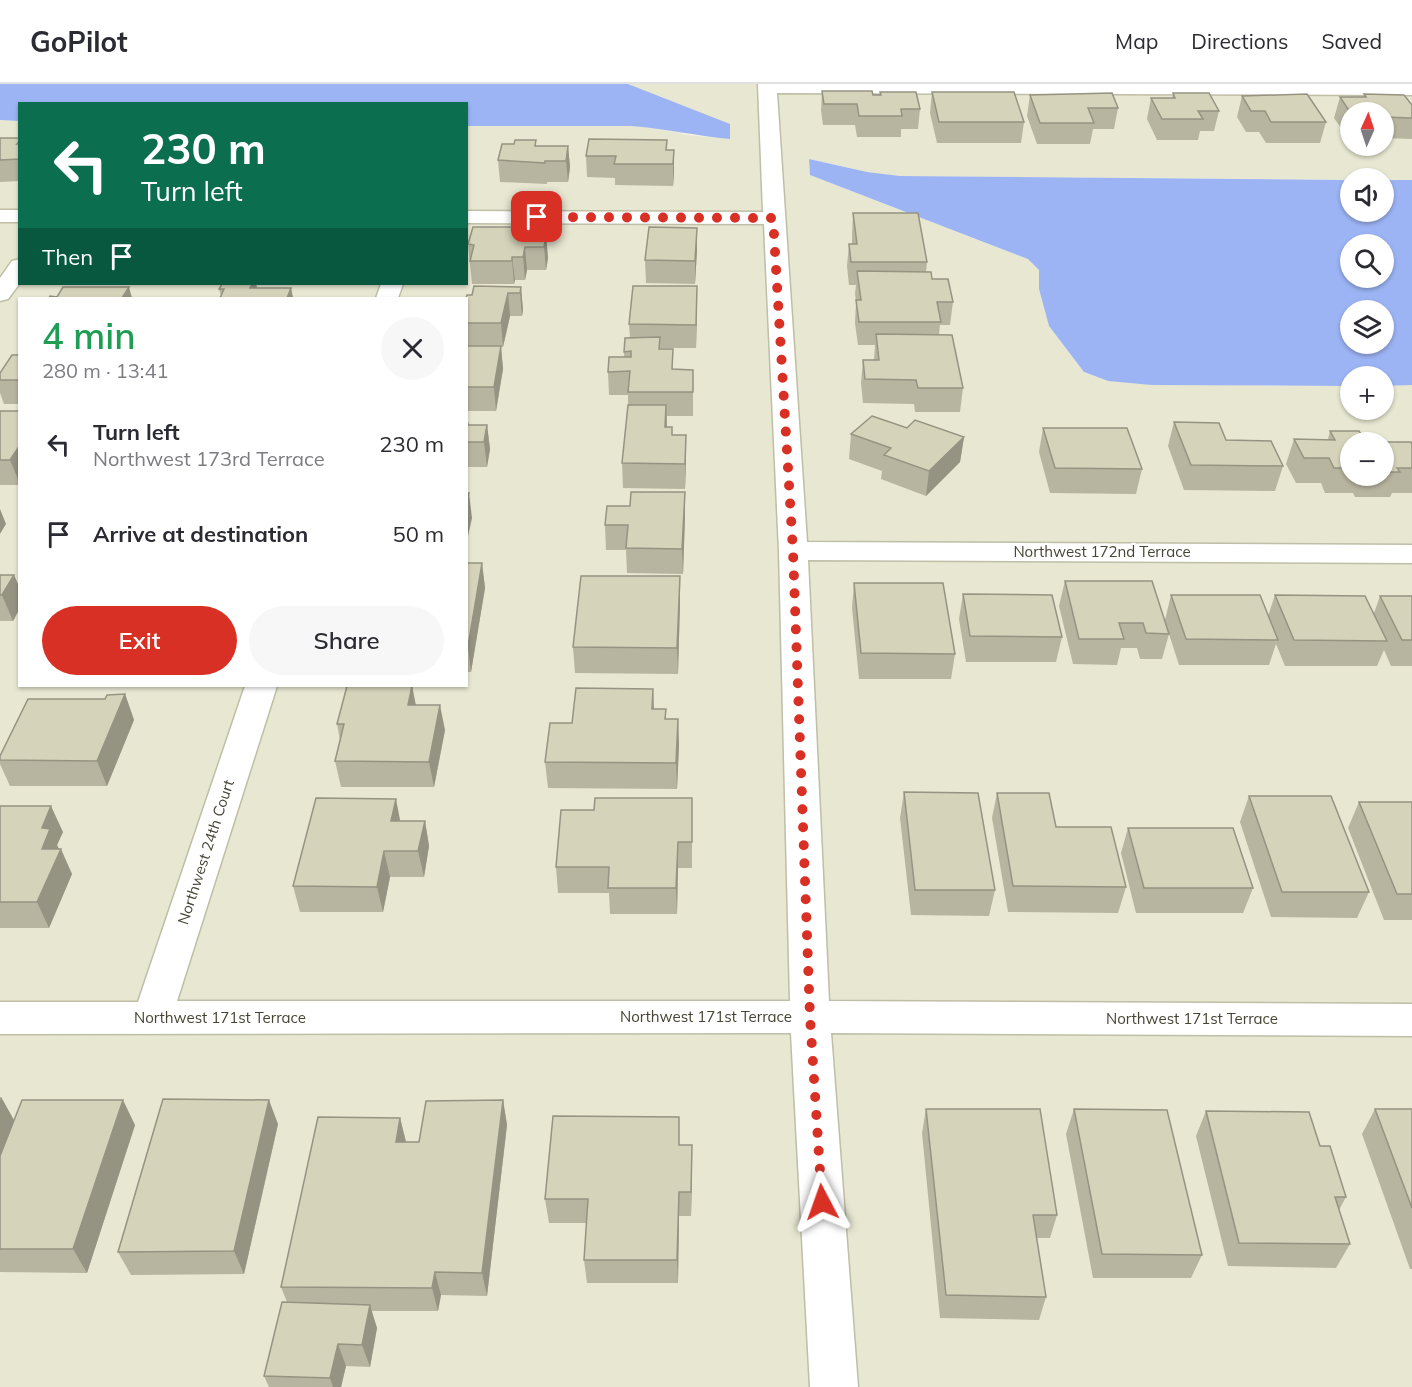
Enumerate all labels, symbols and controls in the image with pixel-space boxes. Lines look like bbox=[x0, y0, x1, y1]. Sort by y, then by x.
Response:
text: GoPilot bbox=[30, 24, 128, 59]
text: Map bbox=[1115, 28, 1158, 54]
text: Directions bbox=[1191, 28, 1288, 54]
text: Saved bbox=[1321, 28, 1382, 54]
north arrow bbox=[1340, 102, 1394, 156]
map controls bbox=[1340, 102, 1394, 486]
text: 230 m bbox=[141, 122, 266, 175]
icon: left bbox=[42, 126, 120, 204]
button: sound bbox=[1340, 168, 1394, 222]
text: Turn left bbox=[141, 174, 243, 208]
pin bbox=[511, 191, 562, 242]
icon: arrive bbox=[520, 200, 553, 233]
button: search bbox=[1340, 234, 1394, 288]
icon: arrive bbox=[105, 240, 138, 273]
text: Then bbox=[42, 243, 93, 271]
button: layers bbox=[1340, 300, 1394, 354]
text: 4 min bbox=[42, 313, 136, 358]
button: close bbox=[381, 317, 444, 380]
text: 280 m · 13:41 bbox=[42, 358, 168, 383]
button: + bbox=[1340, 366, 1394, 420]
text: Turn left bbox=[93, 418, 180, 446]
icon: left bbox=[42, 428, 75, 461]
text: 230 m bbox=[379, 430, 444, 458]
button: − bbox=[1340, 432, 1394, 486]
text: Northwest 173rd Terrace bbox=[93, 446, 325, 471]
icon: arrive bbox=[42, 518, 75, 551]
text: Arrive at destination bbox=[93, 520, 308, 548]
text: 50 m bbox=[393, 520, 444, 548]
street label: Northwest 172nd Terrace bbox=[1013, 542, 1191, 561]
button: Exit bbox=[42, 606, 237, 675]
button: Share bbox=[249, 606, 444, 675]
street label: Northwest 24th Court bbox=[173, 777, 238, 927]
street label: Northwest 171st Terrace bbox=[620, 1007, 792, 1026]
street label: Northwest 171st Terrace bbox=[134, 1008, 306, 1027]
street label: Northwest 171st Terrace bbox=[1106, 1009, 1278, 1028]
position arrow bbox=[790, 1170, 854, 1234]

